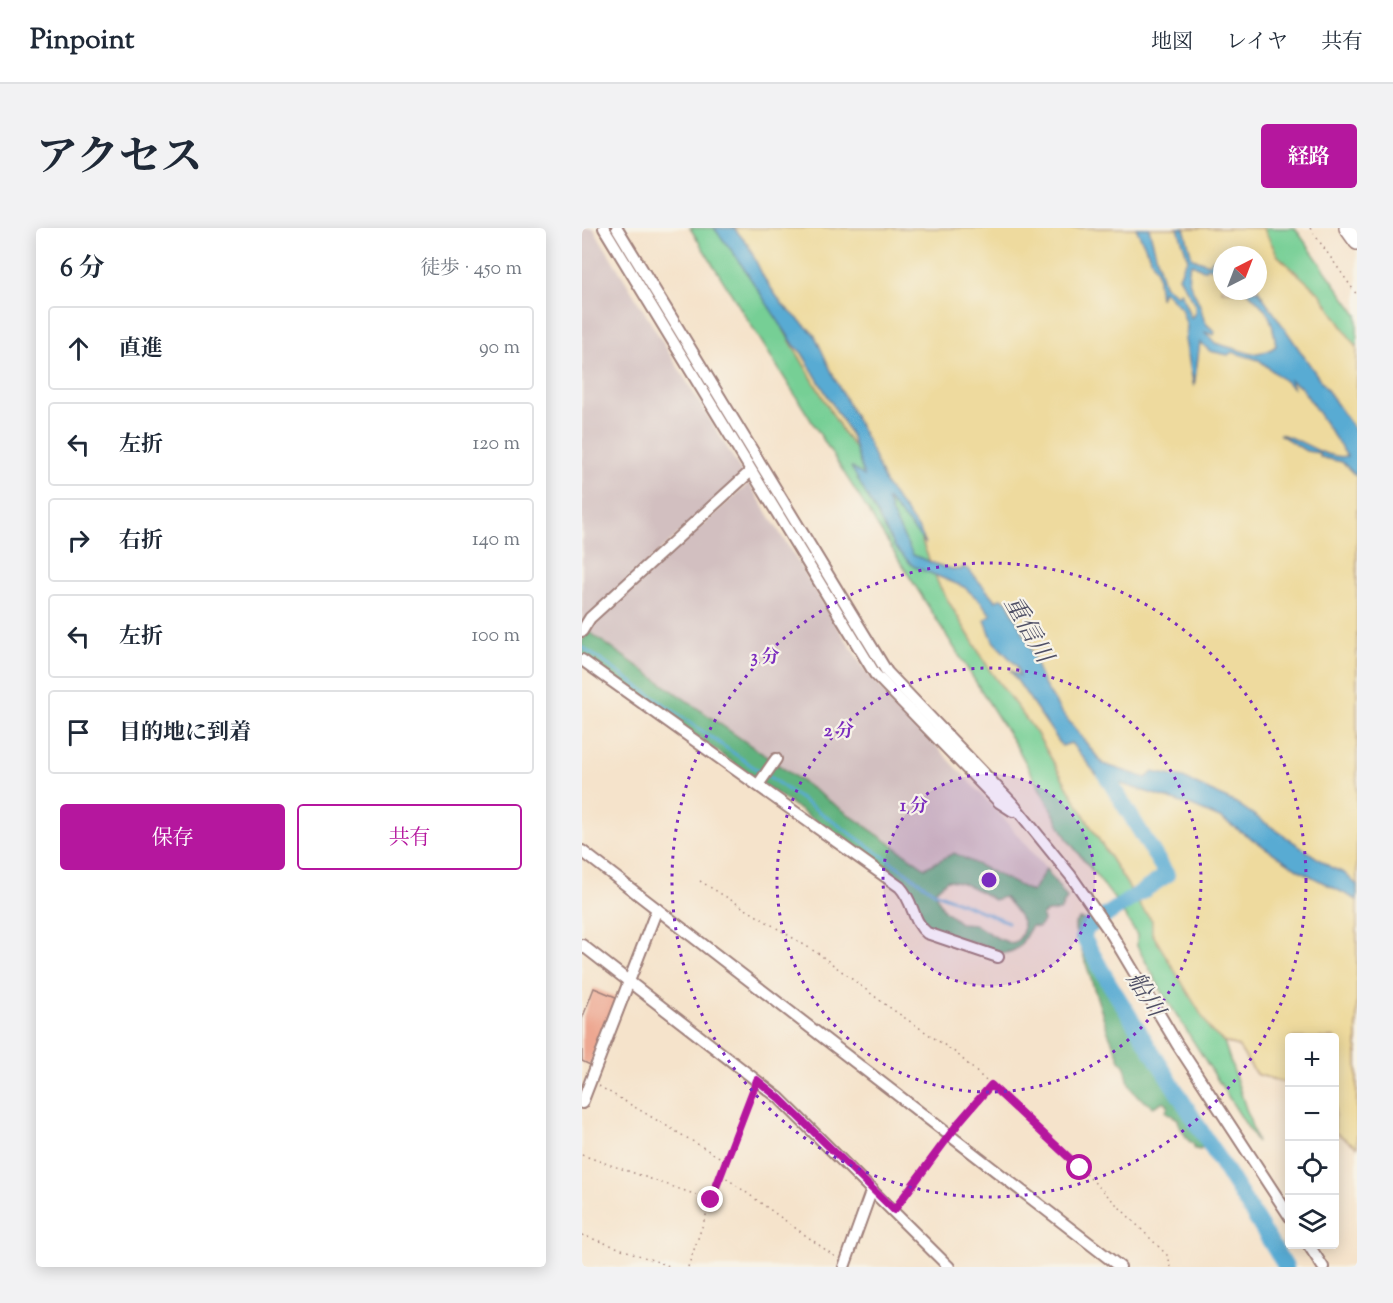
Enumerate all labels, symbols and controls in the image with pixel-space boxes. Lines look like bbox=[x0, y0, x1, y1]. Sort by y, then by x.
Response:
text: Pinpoint bbox=[30, 21, 134, 61]
text: 地図 bbox=[1151, 28, 1193, 58]
text: レイヤ bbox=[1226, 28, 1288, 58]
text: 共有 bbox=[1321, 28, 1363, 58]
button: 経路 bbox=[1261, 124, 1357, 188]
text: アクセス bbox=[36, 130, 203, 190]
north arrow bbox=[1213, 246, 1267, 300]
text: 6 分 bbox=[60, 251, 104, 288]
text: 徒歩 · 450 m bbox=[420, 255, 522, 284]
icon: ahead bbox=[62, 332, 95, 365]
text: 直進 bbox=[119, 334, 163, 366]
text: 90 m bbox=[479, 334, 520, 363]
icon: left bbox=[62, 428, 95, 461]
text: 左折 bbox=[119, 430, 163, 462]
text: 120 m bbox=[472, 430, 520, 459]
icon: right bbox=[62, 524, 95, 557]
text: 右折 bbox=[119, 526, 163, 558]
text: 140 m bbox=[472, 526, 520, 555]
water label: 重信川 bbox=[995, 590, 1061, 672]
icon: left bbox=[62, 620, 95, 653]
text: 左折 bbox=[119, 622, 163, 654]
text: 100 m bbox=[471, 622, 520, 651]
text: 3 分 bbox=[750, 645, 780, 671]
icon: arrive bbox=[62, 716, 95, 749]
text: 目的地に到着 bbox=[119, 718, 251, 750]
text: 2 分 bbox=[824, 719, 854, 745]
text: 1 分 bbox=[900, 794, 928, 820]
button: 保存 bbox=[60, 804, 285, 870]
button: 共有 bbox=[297, 804, 522, 870]
centre of rings bbox=[979, 870, 999, 890]
water label: 船川 bbox=[1117, 966, 1173, 1027]
map controls bbox=[1285, 1033, 1339, 1249]
button: + bbox=[1285, 1033, 1339, 1087]
button: − bbox=[1285, 1087, 1339, 1141]
button: locate bbox=[1285, 1141, 1339, 1195]
route start bbox=[1066, 1154, 1092, 1180]
route end bbox=[697, 1186, 723, 1212]
button: layers bbox=[1285, 1195, 1339, 1249]

